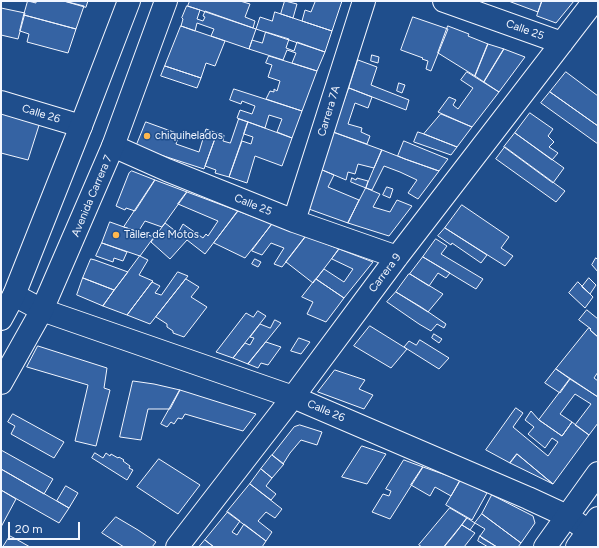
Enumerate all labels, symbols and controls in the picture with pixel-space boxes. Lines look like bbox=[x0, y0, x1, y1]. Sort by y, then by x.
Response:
street label: Calle 25 bbox=[504, 17, 546, 43]
street label: Carrera 7A bbox=[315, 84, 343, 138]
street label: Calle 26 bbox=[20, 102, 62, 126]
place label: chiquihelados bbox=[155, 129, 223, 143]
marker: chiquihelados bbox=[142, 131, 152, 141]
street label: Avenida Carrera 7 bbox=[69, 153, 115, 239]
street label: Calle 25 bbox=[232, 191, 274, 219]
place label: Taller de Motos bbox=[124, 228, 199, 242]
marker: Taller de Motos bbox=[111, 230, 121, 240]
street label: Carrera 9 bbox=[366, 251, 404, 295]
street label: Calle 26 bbox=[305, 397, 347, 425]
scale bar bbox=[10, 514, 82, 540]
text: 20 m bbox=[15, 522, 43, 536]

